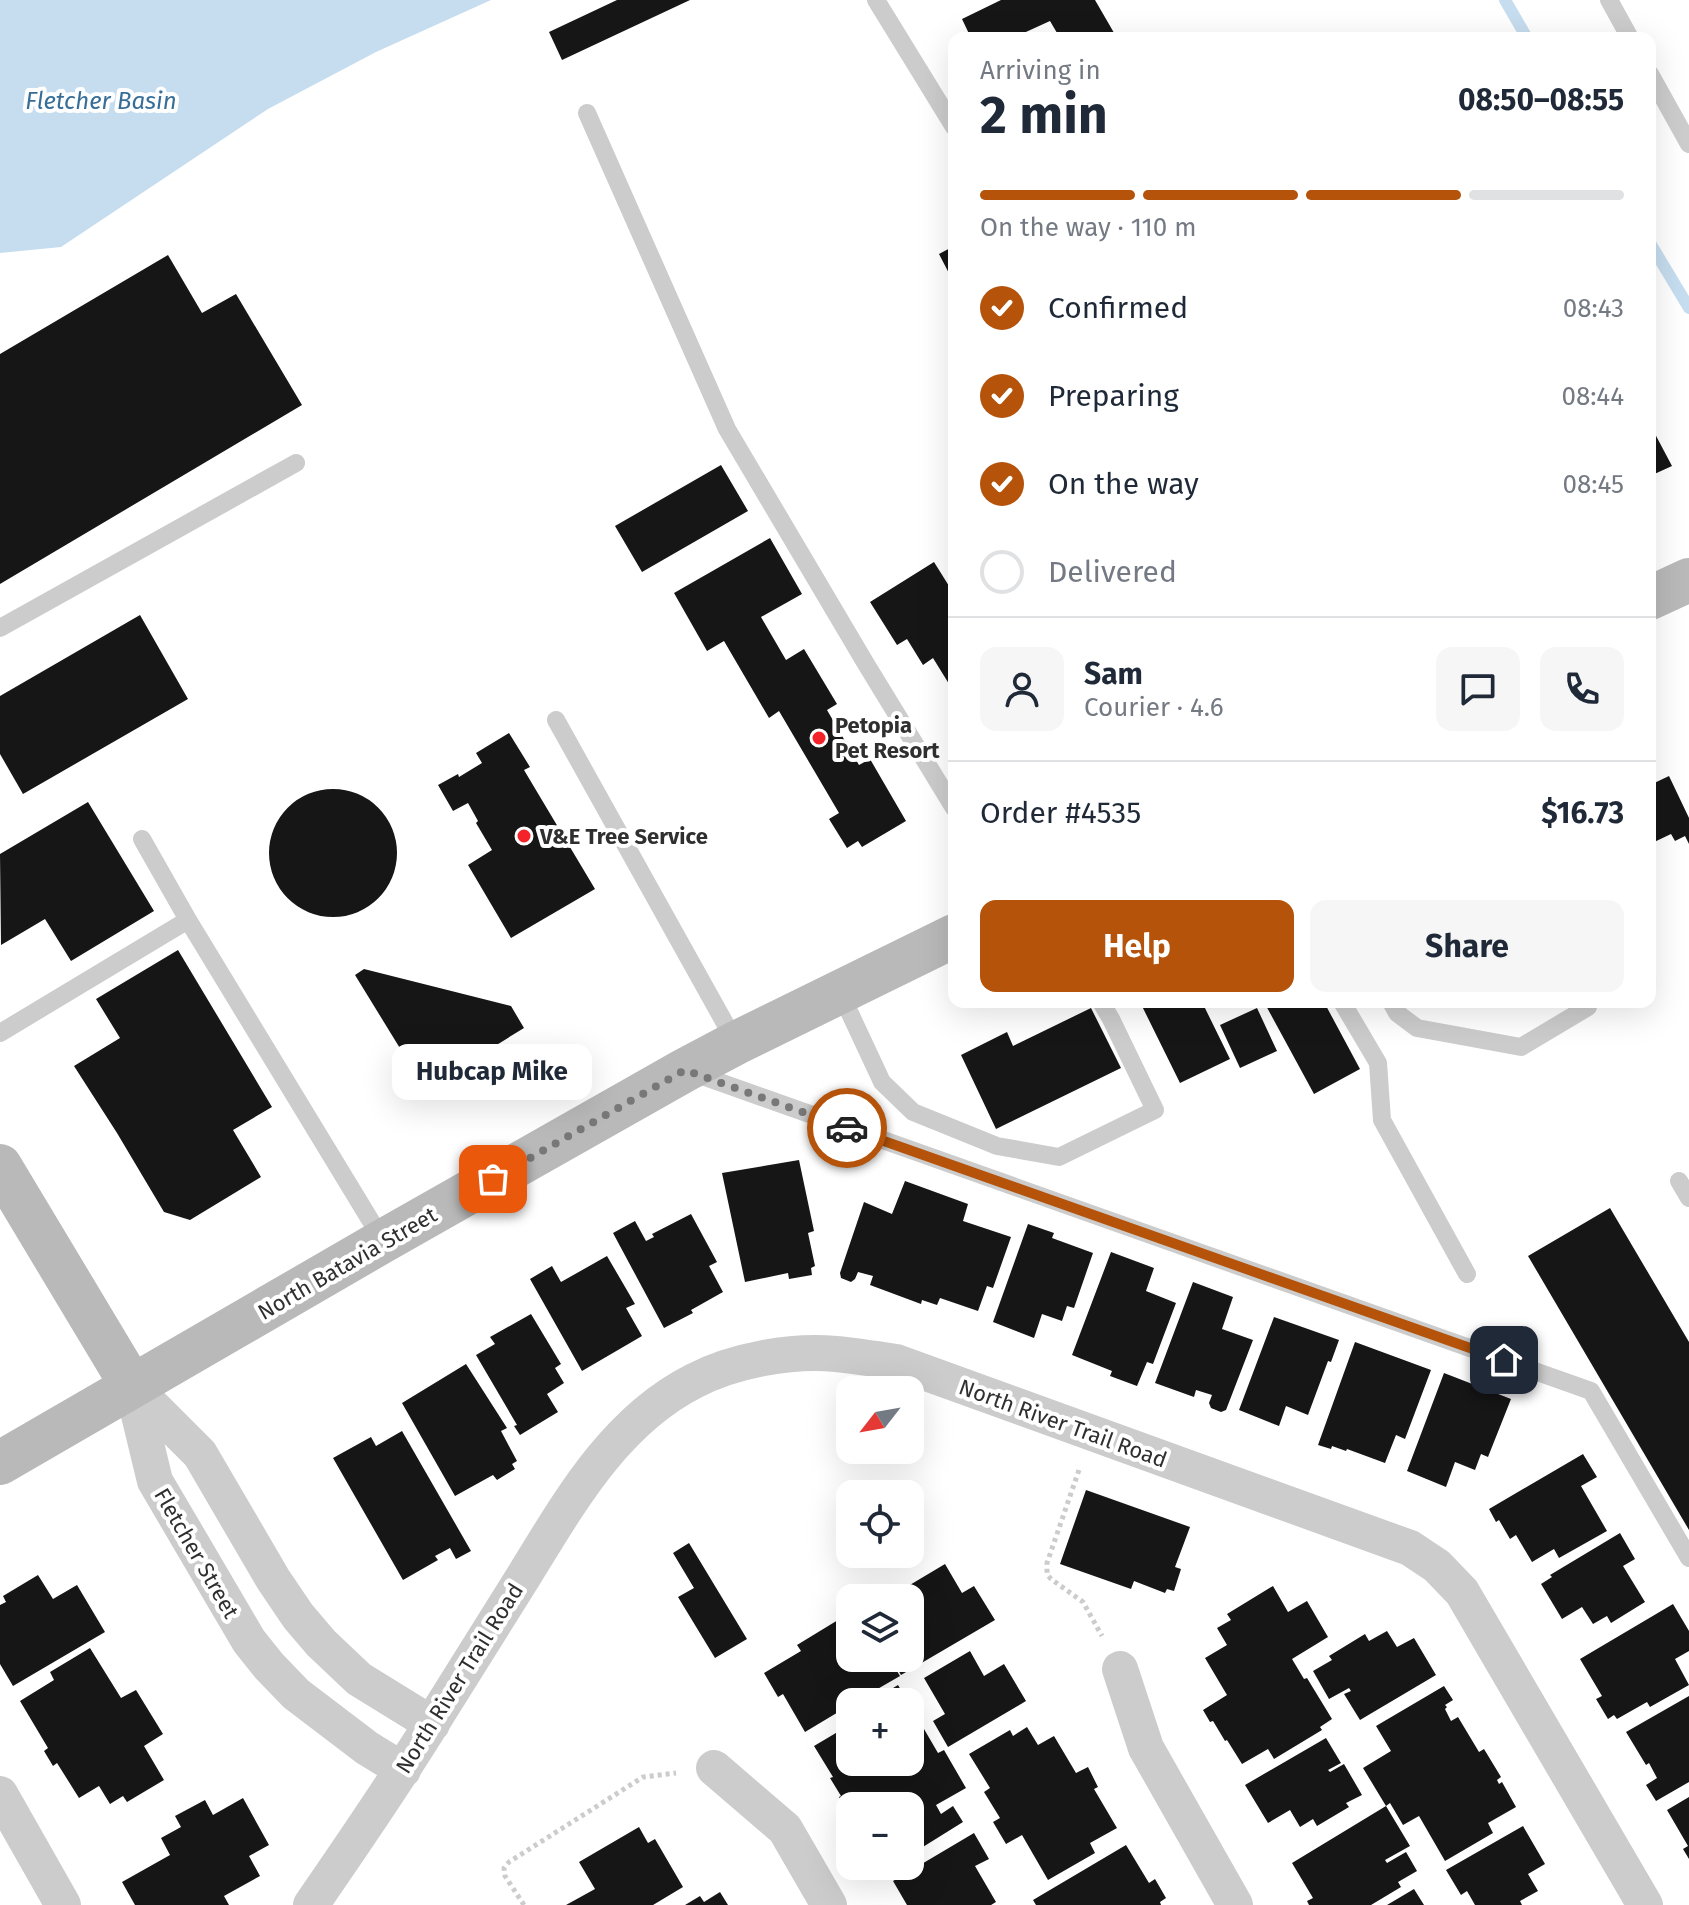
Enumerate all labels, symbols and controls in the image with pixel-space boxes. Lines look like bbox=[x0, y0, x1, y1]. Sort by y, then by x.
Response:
text: Arriving in bbox=[980, 55, 1101, 86]
text: 08:50–08:55 bbox=[1458, 82, 1624, 118]
text: 2 min bbox=[980, 84, 1108, 147]
water label: Fletcher Basin bbox=[25, 87, 177, 115]
text: On the way · 110 m bbox=[980, 212, 1197, 243]
icon: check bbox=[980, 286, 1024, 330]
text: Confirmed bbox=[1048, 290, 1188, 326]
text: 08:43 bbox=[1563, 293, 1624, 324]
icon: check bbox=[980, 374, 1024, 418]
text: Preparing bbox=[1048, 378, 1179, 414]
text: 08:44 bbox=[1561, 381, 1624, 412]
icon: check bbox=[980, 462, 1024, 506]
text: On the way bbox=[1048, 466, 1199, 502]
text: 08:45 bbox=[1562, 469, 1624, 500]
text: Delivered bbox=[1048, 554, 1177, 590]
button: person bbox=[980, 647, 1064, 731]
button: chat bbox=[1436, 647, 1520, 731]
button: phone bbox=[1540, 647, 1624, 731]
text: Sam bbox=[1084, 656, 1143, 692]
text: Courier · 4.6 bbox=[1084, 692, 1224, 723]
place label: Petopia Pet Resort bbox=[835, 712, 940, 764]
marker: Petopia Pet Resort bbox=[810, 729, 828, 747]
text: Order #4535 bbox=[980, 795, 1141, 831]
text: $16.73 bbox=[1541, 795, 1624, 831]
place label: V&E Tree Service bbox=[539, 823, 708, 850]
marker: V&E Tree Service bbox=[515, 827, 533, 845]
button: Help bbox=[980, 900, 1294, 992]
button: Share bbox=[1310, 900, 1624, 992]
callout: Hubcap Mike bbox=[393, 1043, 593, 1099]
text: Hubcap Mike bbox=[416, 1056, 568, 1087]
courier bbox=[807, 1088, 887, 1168]
icon: car bbox=[825, 1106, 869, 1150]
pin bbox=[459, 1145, 527, 1213]
icon: bag bbox=[471, 1157, 515, 1201]
street label: North Batavia Street bbox=[253, 1201, 442, 1326]
pin bbox=[1470, 1326, 1538, 1394]
icon: home bbox=[1482, 1338, 1526, 1382]
street label: North River Trail Road bbox=[955, 1373, 1170, 1474]
north arrow bbox=[836, 1376, 924, 1464]
map controls bbox=[836, 1376, 924, 1880]
button: locate bbox=[836, 1480, 924, 1568]
street label: Fletcher Street bbox=[148, 1483, 245, 1623]
street label: North River Trail Road bbox=[390, 1578, 529, 1778]
button: layers bbox=[836, 1584, 924, 1672]
button: + bbox=[836, 1688, 924, 1776]
button: − bbox=[836, 1792, 924, 1880]

